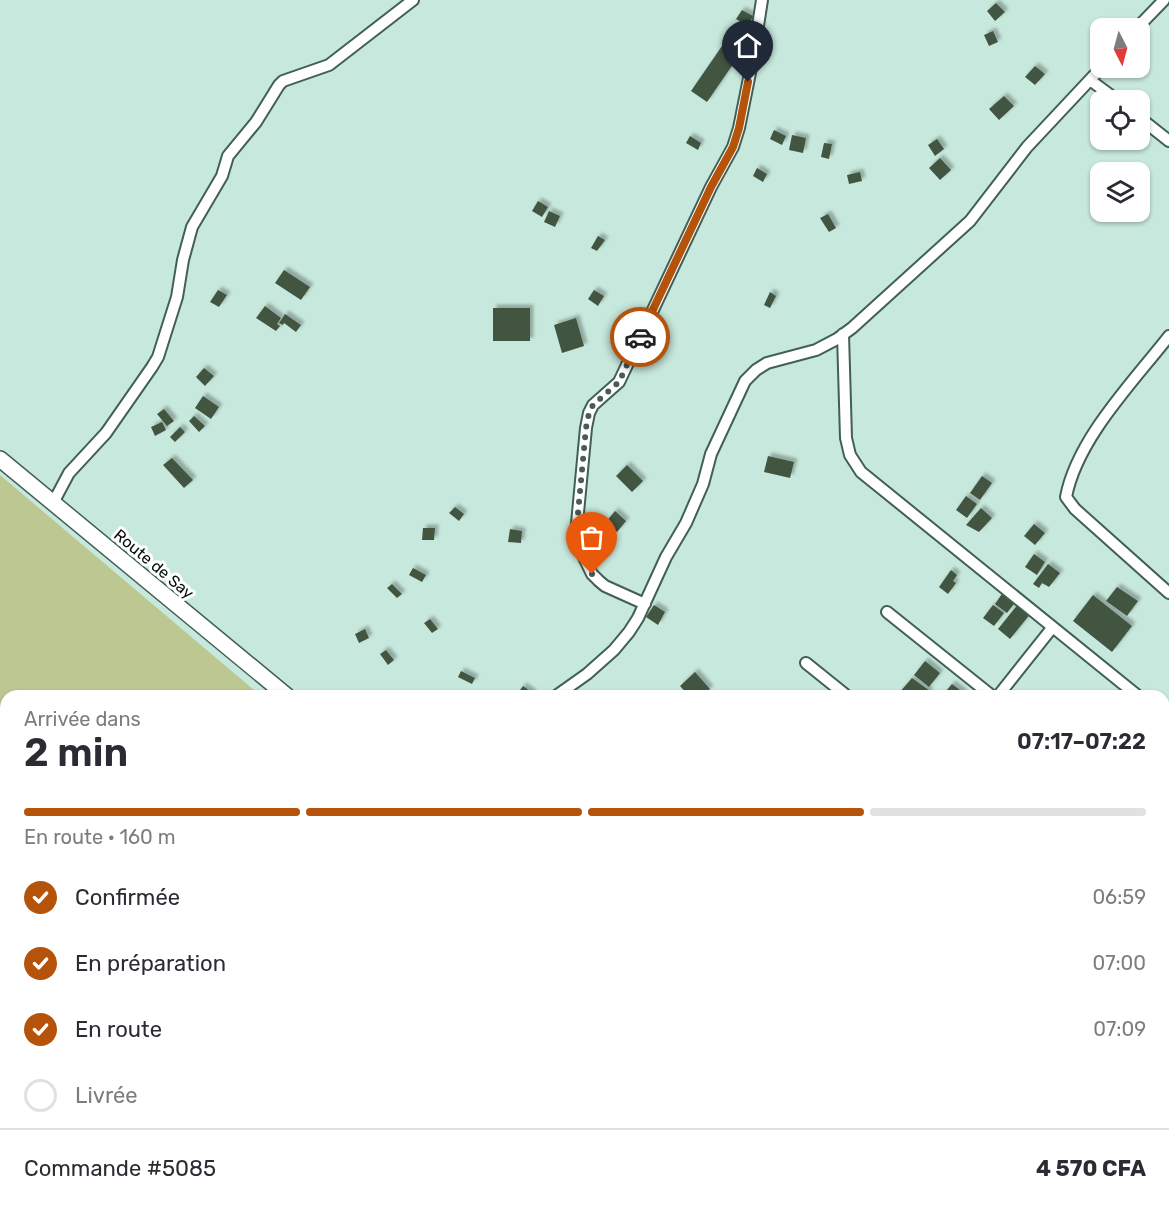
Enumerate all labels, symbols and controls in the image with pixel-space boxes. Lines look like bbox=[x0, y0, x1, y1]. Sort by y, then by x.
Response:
north arrow bbox=[1090, 18, 1150, 78]
map controls bbox=[1090, 18, 1150, 222]
pin bbox=[722, 20, 773, 82]
icon: home bbox=[731, 29, 764, 62]
button: locate bbox=[1090, 90, 1150, 150]
button: layers bbox=[1090, 162, 1150, 222]
courier bbox=[610, 307, 670, 367]
icon: car bbox=[624, 321, 657, 354]
pin bbox=[566, 512, 617, 574]
icon: bag bbox=[575, 521, 608, 554]
street label: Route de Say bbox=[110, 525, 198, 603]
text: Arrivée dans bbox=[24, 707, 141, 731]
text: 07:17–07:22 bbox=[1017, 728, 1146, 755]
text: 2 min bbox=[24, 730, 128, 776]
text: En route · 160 m bbox=[24, 825, 176, 849]
icon: check bbox=[24, 881, 57, 914]
text: Confirmée bbox=[75, 884, 180, 911]
text: 06:59 bbox=[1092, 885, 1146, 909]
icon: check bbox=[24, 947, 57, 980]
text: En préparation bbox=[75, 950, 226, 977]
text: 07:00 bbox=[1093, 951, 1146, 975]
icon: check bbox=[24, 1013, 57, 1046]
text: En route bbox=[75, 1016, 162, 1043]
text: 07:09 bbox=[1093, 1017, 1146, 1041]
text: Livrée bbox=[75, 1082, 138, 1109]
text: Commande #5085 bbox=[24, 1155, 216, 1182]
text: 4 570 CFA bbox=[1036, 1155, 1146, 1182]

